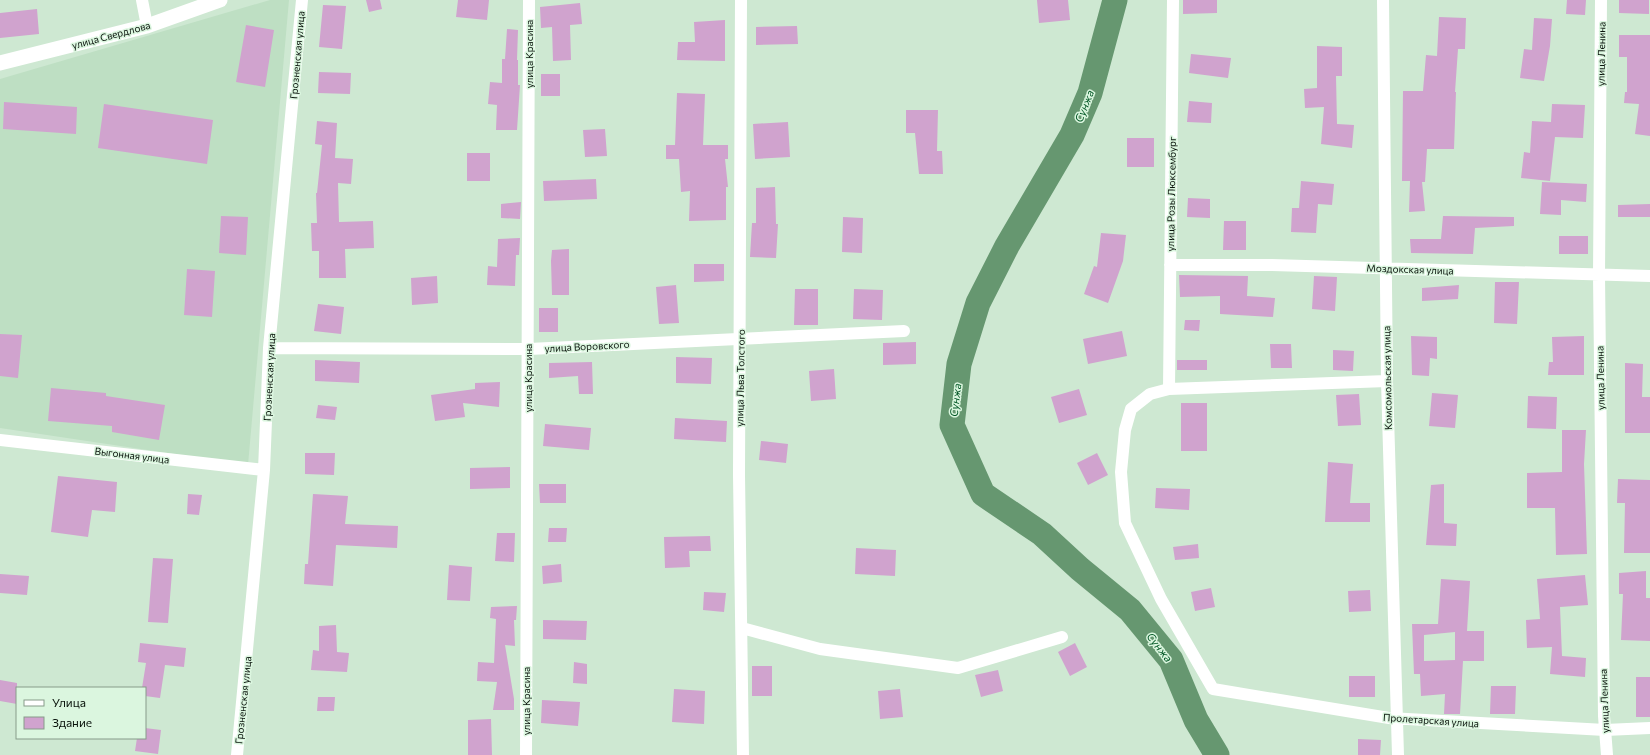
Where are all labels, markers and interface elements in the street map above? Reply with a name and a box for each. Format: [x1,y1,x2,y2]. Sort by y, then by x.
street label: Грозненская улица [287,11,307,99]
street label: улица Свердлова [70,19,152,51]
street label: улица Красина [523,20,535,88]
street label: улица Ленина [1594,22,1608,86]
water label: Сунжа [1072,88,1096,124]
street label: улица Розы Люксембург [1164,136,1178,252]
street label: Моздокская улица [1366,261,1454,277]
street label: Комсомольская улица [1380,326,1394,430]
street label: улица Льва Толстого [733,329,747,427]
street label: Грозненская улица [261,333,277,421]
street label: улица Воровского [544,338,630,354]
street label: улица Красина [522,344,534,412]
street label: улица Ленина [1593,346,1607,410]
water label: Сунжа [946,382,964,418]
street label: Выгонная улица [94,444,170,466]
water label: Сунжа [1145,630,1176,664]
street label: Грозненская улица [232,656,254,744]
street label: улица Красина [520,667,532,735]
street label: улица Ленина [1597,669,1611,733]
legend [16,687,146,739]
text: Улица [52,695,86,709]
street label: Пролетарская улица [1383,711,1479,729]
text: Здание [52,715,92,729]

